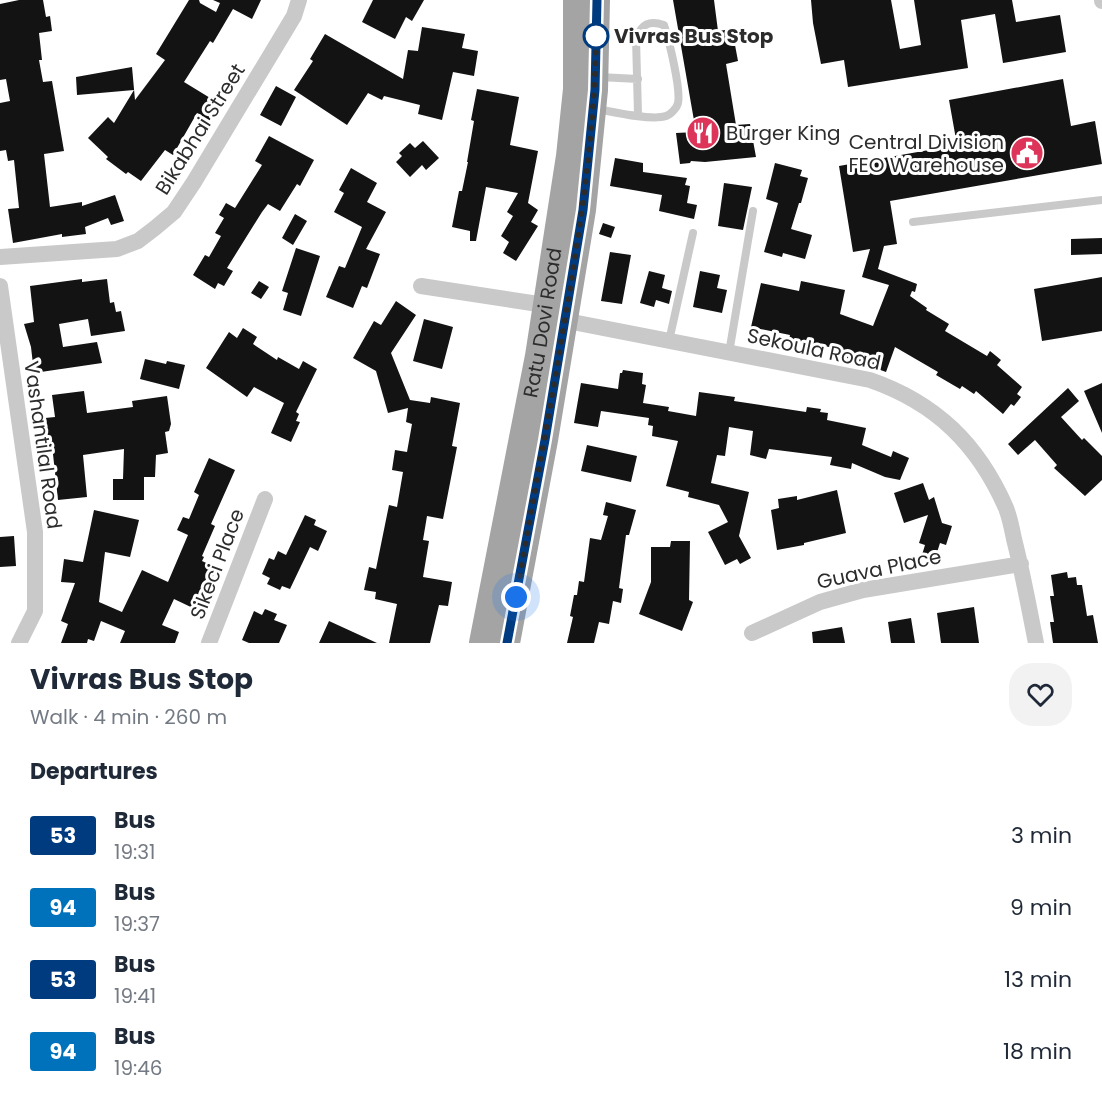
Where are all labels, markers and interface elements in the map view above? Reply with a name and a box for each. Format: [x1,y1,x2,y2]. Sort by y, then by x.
place label: Vivras Bus Stop [614,22,774,50]
marker: Vivras Bus Stop [583,23,609,49]
street label: Bikabhai Street [148,58,252,200]
restaurant icon: Burger King [685,115,721,151]
place label: Burger King [726,119,840,147]
place label: Central Division FEO Warehouse [848,128,1004,179]
public building icon: Central Division FEO Warehouse [1009,135,1045,171]
street label: Ratu Dovi Road [516,246,569,400]
street label: Sekoula Road [745,321,883,377]
street label: Vashantilal Road [17,359,69,531]
street label: Sikeci Place [183,505,251,623]
street label: Guava Place [814,542,944,596]
your location [501,582,531,612]
text: Vivras Bus Stop [30,660,253,699]
button: heart [1009,663,1072,726]
text: Walk · 4 min · 260 m [30,703,227,731]
text: Departures [30,756,158,787]
text: Bus [114,805,156,836]
text: 3 min [1011,820,1072,851]
text: 53 [50,821,76,850]
text: 19:31 [114,838,155,866]
text: Bus [114,877,156,908]
text: 9 min [1010,892,1072,923]
text: 94 [49,893,77,922]
text: 19:37 [114,910,160,938]
text: Bus [114,949,156,980]
text: 13 min [1004,964,1072,995]
text: 53 [50,965,76,994]
text: 19:41 [114,982,156,1010]
text: Bus [114,1021,156,1052]
text: 18 min [1003,1036,1072,1067]
text: 94 [49,1037,77,1066]
text: 19:46 [114,1054,163,1082]

